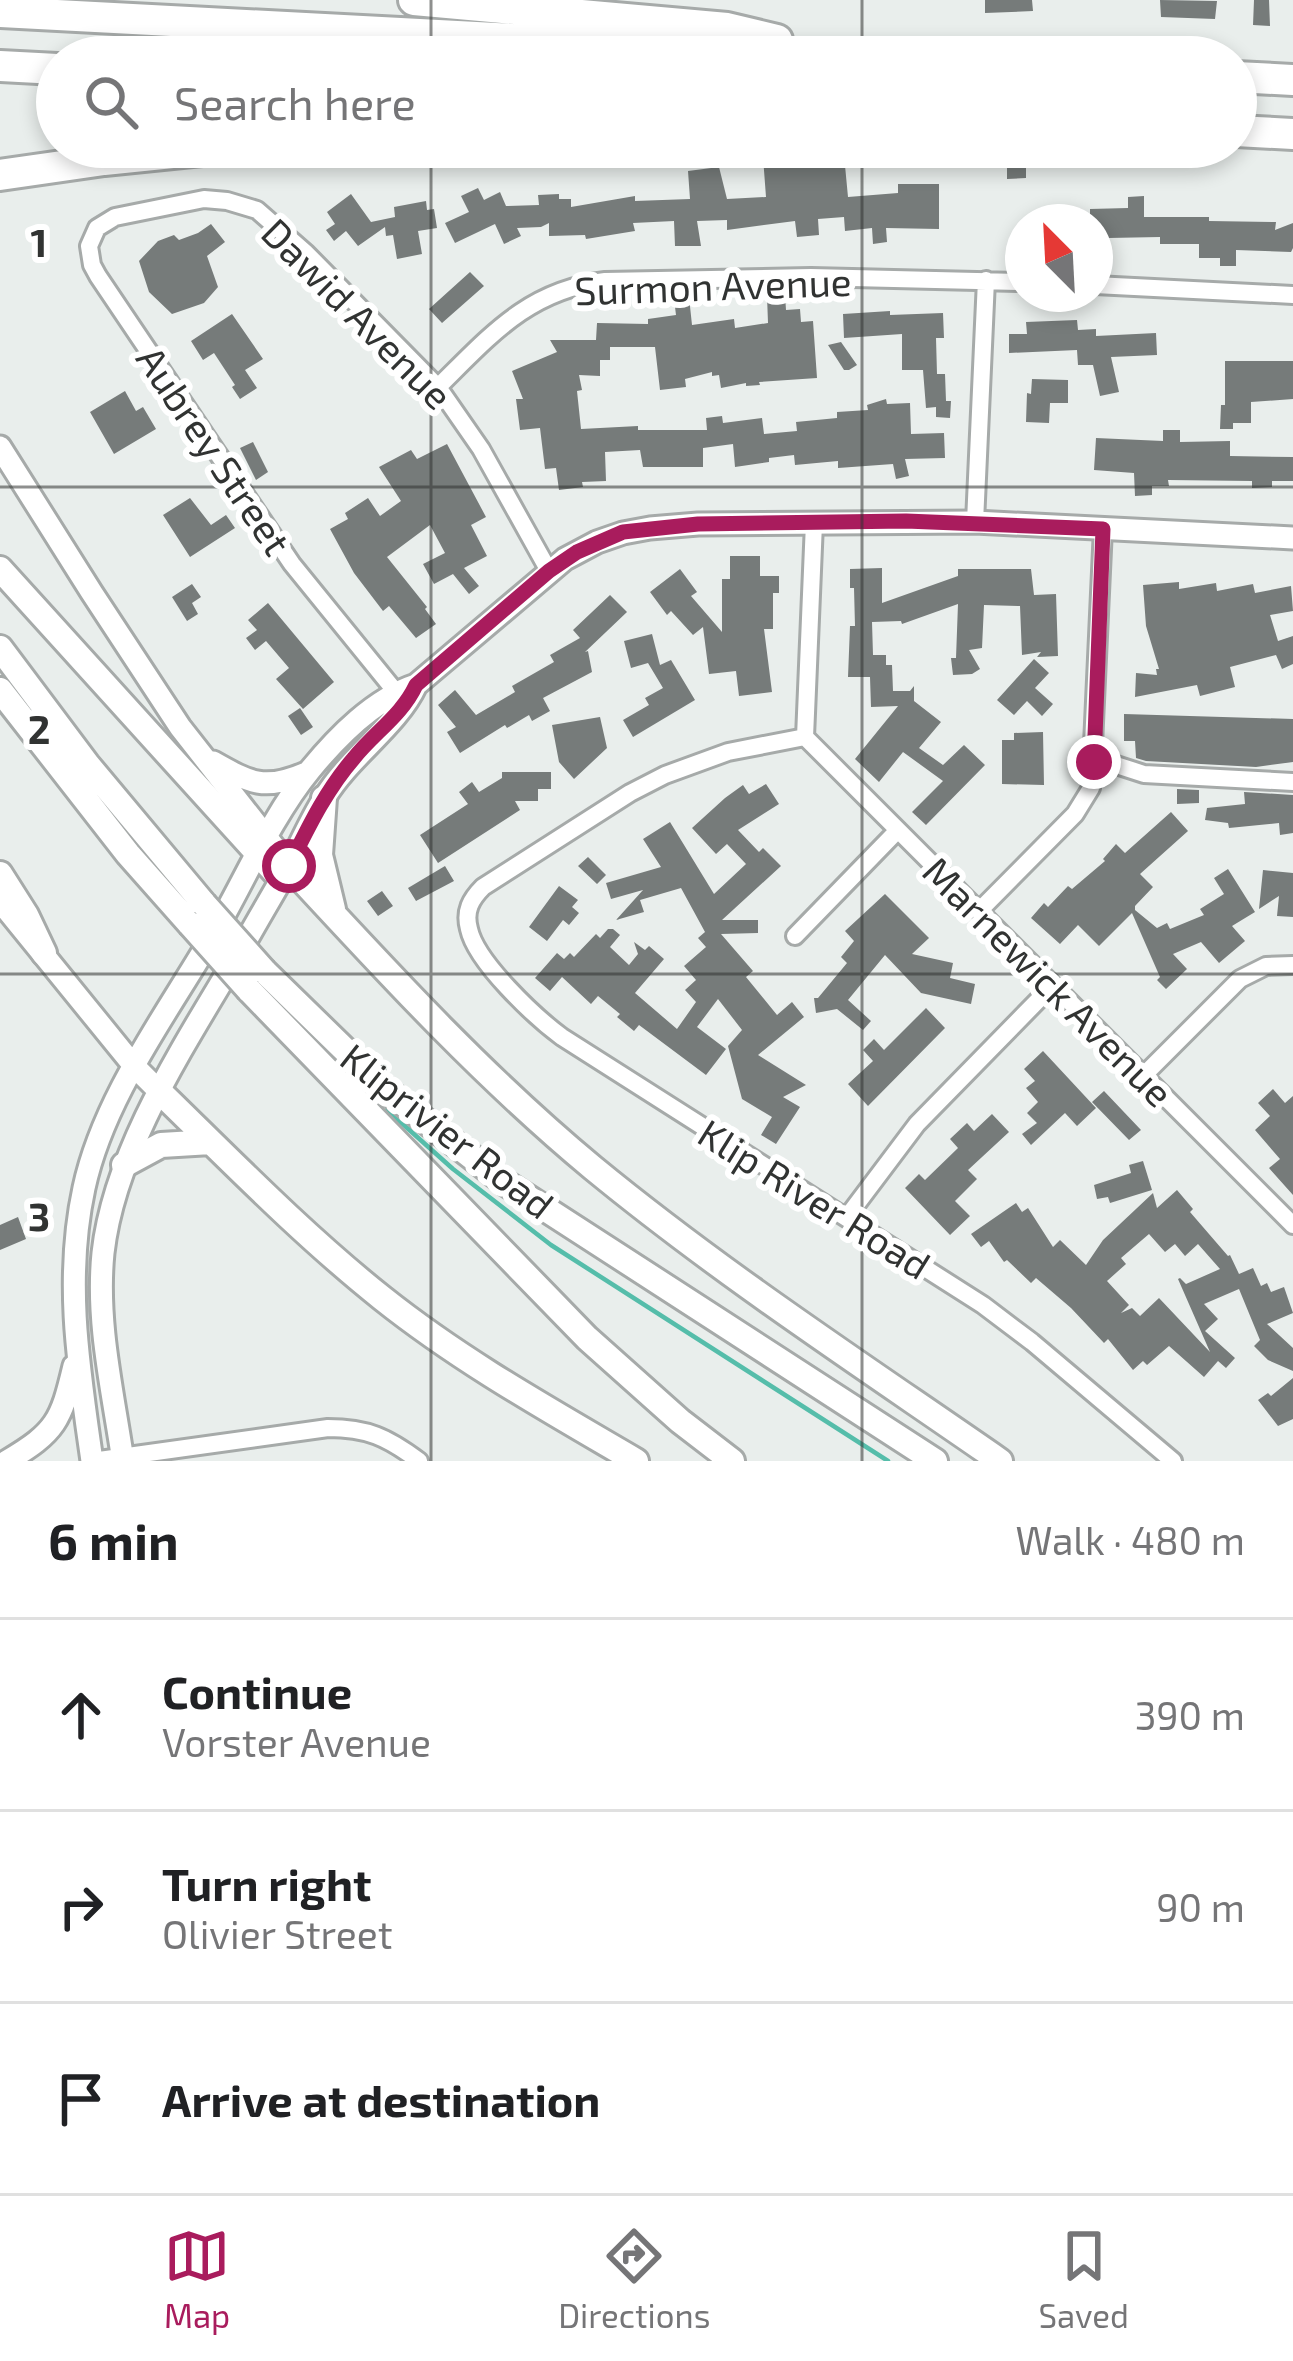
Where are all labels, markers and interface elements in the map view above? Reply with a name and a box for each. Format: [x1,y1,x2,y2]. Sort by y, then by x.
search box [36,36,1257,168]
icon: search [78,69,144,135]
text: Search here [174,75,416,129]
north arrow [1005,204,1113,312]
street label: Dawid Avenue [253,208,463,418]
text: 1 [31,218,47,265]
street label: Surmon Avenue [574,257,852,313]
street label: Aubrey Street [128,337,302,563]
text: 2 [28,705,50,752]
route end [1067,735,1121,789]
route start [262,839,316,893]
street label: Marnewick Avenue [914,846,1184,1116]
street label: Kliprivier Road [332,1032,564,1228]
street label: Klip River Road [691,1108,939,1288]
text: 3 [28,1192,50,1239]
text: 6 min [48,1509,179,1570]
text: Walk · 480 m [1015,1516,1245,1563]
text: Continue [162,1664,352,1718]
icon: ahead [48,1682,114,1748]
text: 390 m [1135,1691,1245,1738]
text: Vorster Avenue [162,1718,431,1765]
text: Turn right [162,1856,371,1910]
icon: right [48,1874,114,1940]
text: 90 m [1156,1883,1245,1930]
text: Olivier Street [162,1910,393,1957]
icon: arrive [48,2066,114,2132]
text: Arrive at destination [162,2072,600,2126]
tab: Map [164,2223,230,2335]
tab: Directions [558,2223,710,2335]
tab: Saved [1038,2223,1129,2335]

